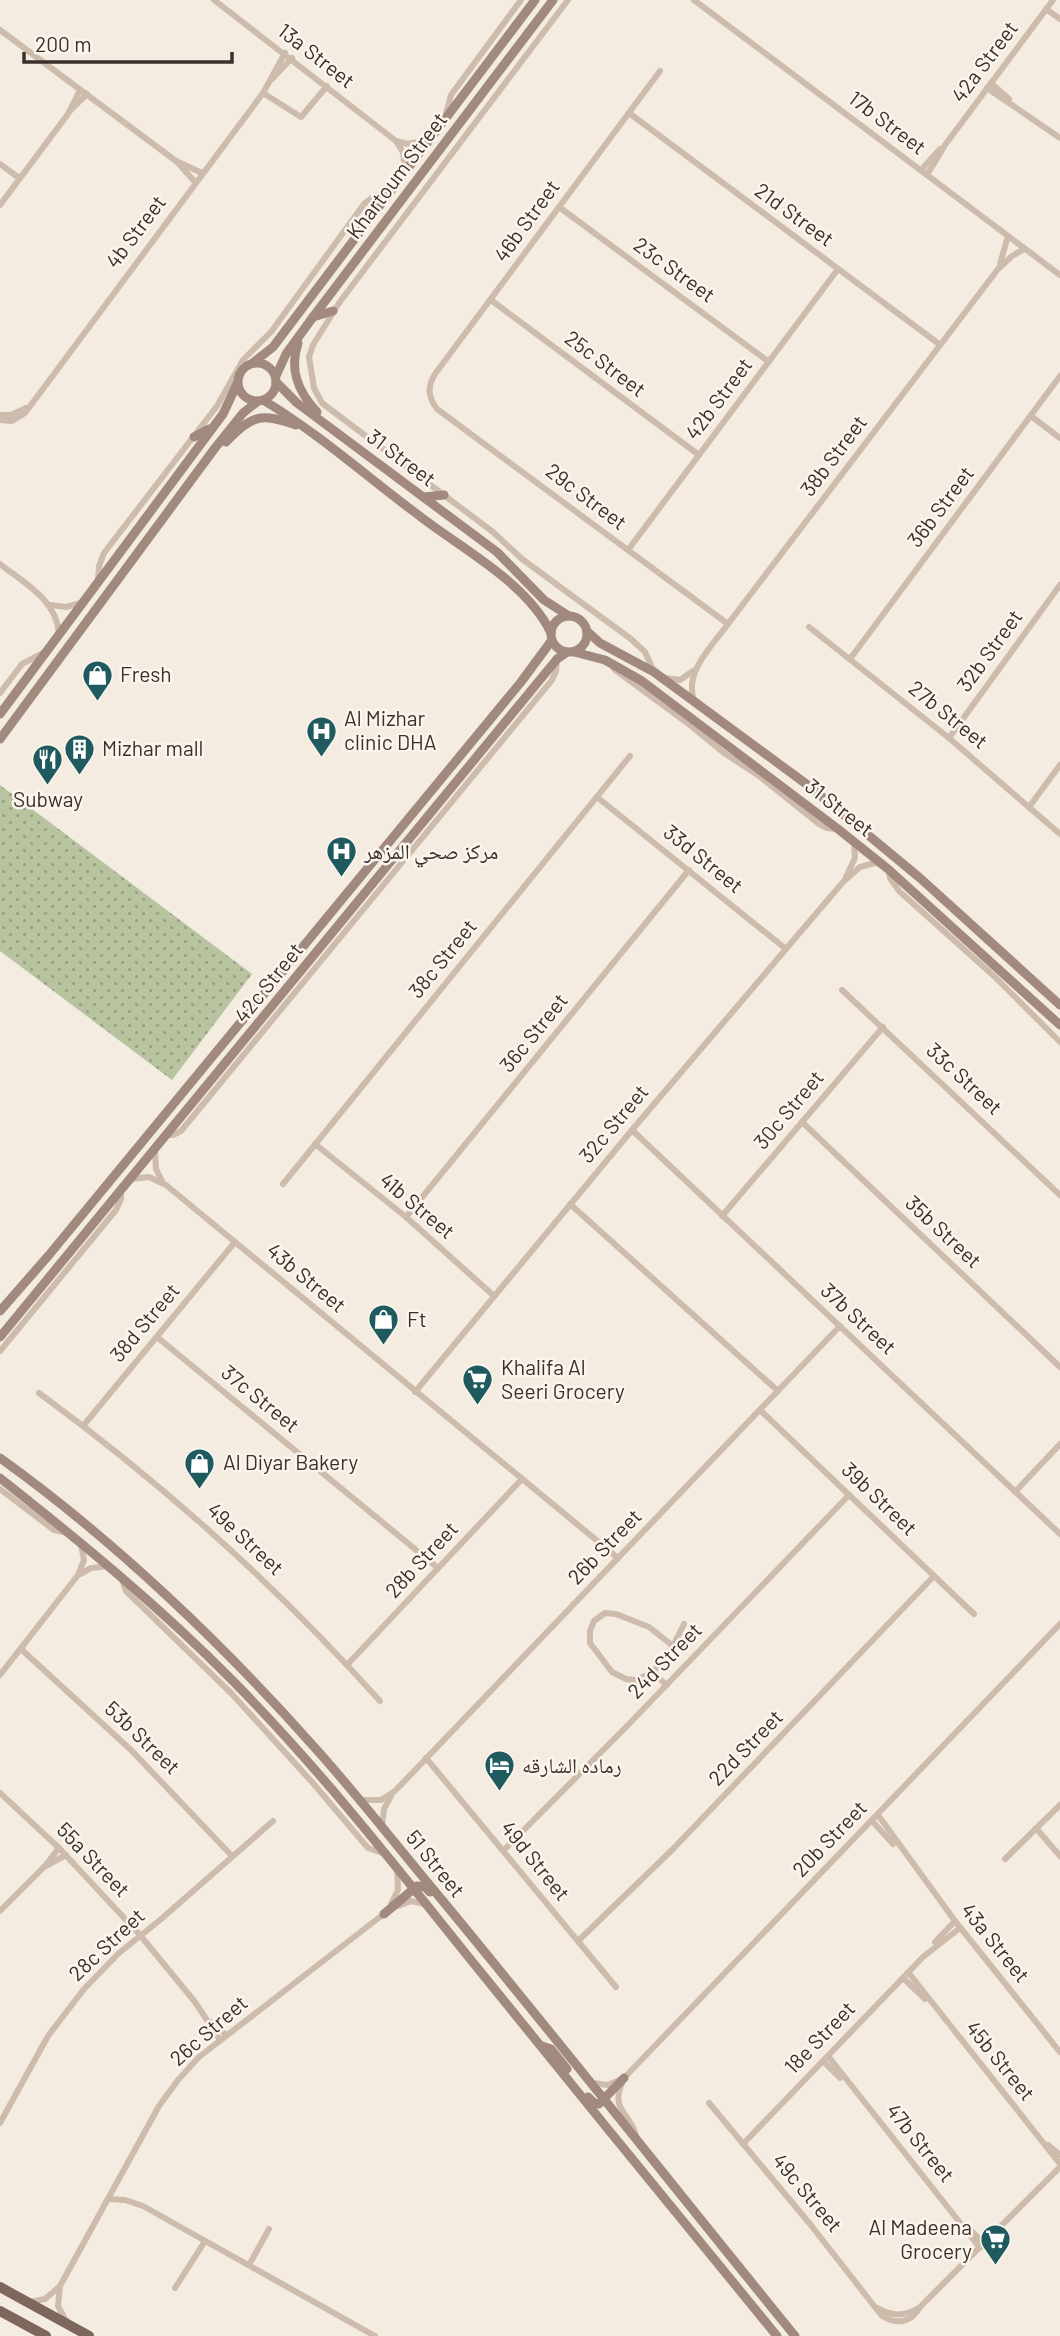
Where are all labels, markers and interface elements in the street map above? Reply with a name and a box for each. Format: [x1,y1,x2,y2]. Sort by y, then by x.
street label: 42a Street [945,16,1022,107]
street label: 13a Street [274,17,360,93]
scale bar [24,21,233,65]
text: 200 m [35,31,92,56]
street label: 17b Street [844,85,931,159]
street label: Khartoum Street [340,107,451,243]
street label: 46b Street [488,174,564,266]
street label: 21d Street [751,177,839,251]
street label: 4b Street [99,190,170,272]
street label: 23c Street [629,231,720,307]
street label: 25c Street [561,324,651,401]
street label: 42b Street [679,352,757,444]
street label: 38b Street [794,410,871,500]
street label: 31 Street [363,423,441,491]
street label: 29c Street [542,457,632,534]
street label: 36b Street [901,461,978,551]
street label: 32b Street [951,604,1027,696]
shop icon: Fresh [80,658,114,702]
place label: Fresh [120,661,172,686]
street label: 27b Street [904,674,993,753]
place label: Al Mizhar clinic DHA [344,705,437,754]
hospital icon: Al Mizhar clinic DHA [304,714,338,758]
building icon: Mizhar mall [62,732,96,776]
place label: Mizhar mall [102,735,203,760]
restaurant icon: Subway [31,743,65,787]
street label: 31 Street [801,772,879,841]
place label: Subway [13,786,83,811]
street label: 33d Street [659,818,749,897]
hospital icon: مركز صحي المزهر [324,835,358,879]
place label: مركز صحي المزهر [363,838,498,868]
street label: 38c Street [402,914,481,1003]
street label: 42c Street [228,937,308,1027]
street label: 36c Street [494,988,572,1076]
street label: 33c Street [922,1037,1008,1119]
street label: 30c Street [748,1065,828,1154]
street label: 32c Street [573,1079,653,1167]
street label: 41b Street [375,1166,460,1243]
street label: 35b Street [901,1189,987,1272]
street label: 43b Street [262,1237,352,1317]
street label: 37b Street [816,1277,902,1359]
street label: 38d Street [104,1278,184,1366]
shop icon: Ft [367,1303,401,1347]
place label: Ft [407,1306,427,1331]
place label: Khalifa Al Seeri Grocery [501,1354,625,1403]
street label: 37c Street [217,1359,305,1437]
supermarket icon: Khalifa Al Seeri Grocery [461,1363,495,1407]
shop icon: Al Diyar Bakery [183,1446,217,1490]
place label: Al Diyar Bakery [223,1449,358,1474]
street label: 39b Street [837,1456,923,1540]
street label: 49e Street [203,1496,289,1580]
street label: 26b Street [562,1503,646,1589]
street label: 28b Street [379,1516,463,1602]
street label: 24d Street [622,1617,706,1703]
street label: 53b Street [100,1695,186,1779]
street label: 22d Street [703,1704,787,1790]
hotel icon: رماده الشارقه [482,1749,516,1793]
place label: رماده الشارقه [522,1752,622,1777]
street label: 20b Street [787,1795,871,1881]
street label: 49d Street [496,1815,576,1905]
street label: 55a Street [52,1817,136,1901]
street label: 51 Street [402,1824,471,1902]
street label: 43a Street [957,1897,1036,1987]
street label: 28c Street [63,1902,149,1985]
street label: 26c Street [164,1989,252,2070]
street label: 18e Street [778,1996,860,2078]
street label: 45b Street [961,2015,1041,2105]
street label: 47b Street [882,2098,960,2186]
street label: 49c Street [768,2148,848,2236]
place label: Al Madeena Grocery [869,2214,972,2263]
supermarket icon: Al Madeena Grocery [978,2223,1012,2267]

